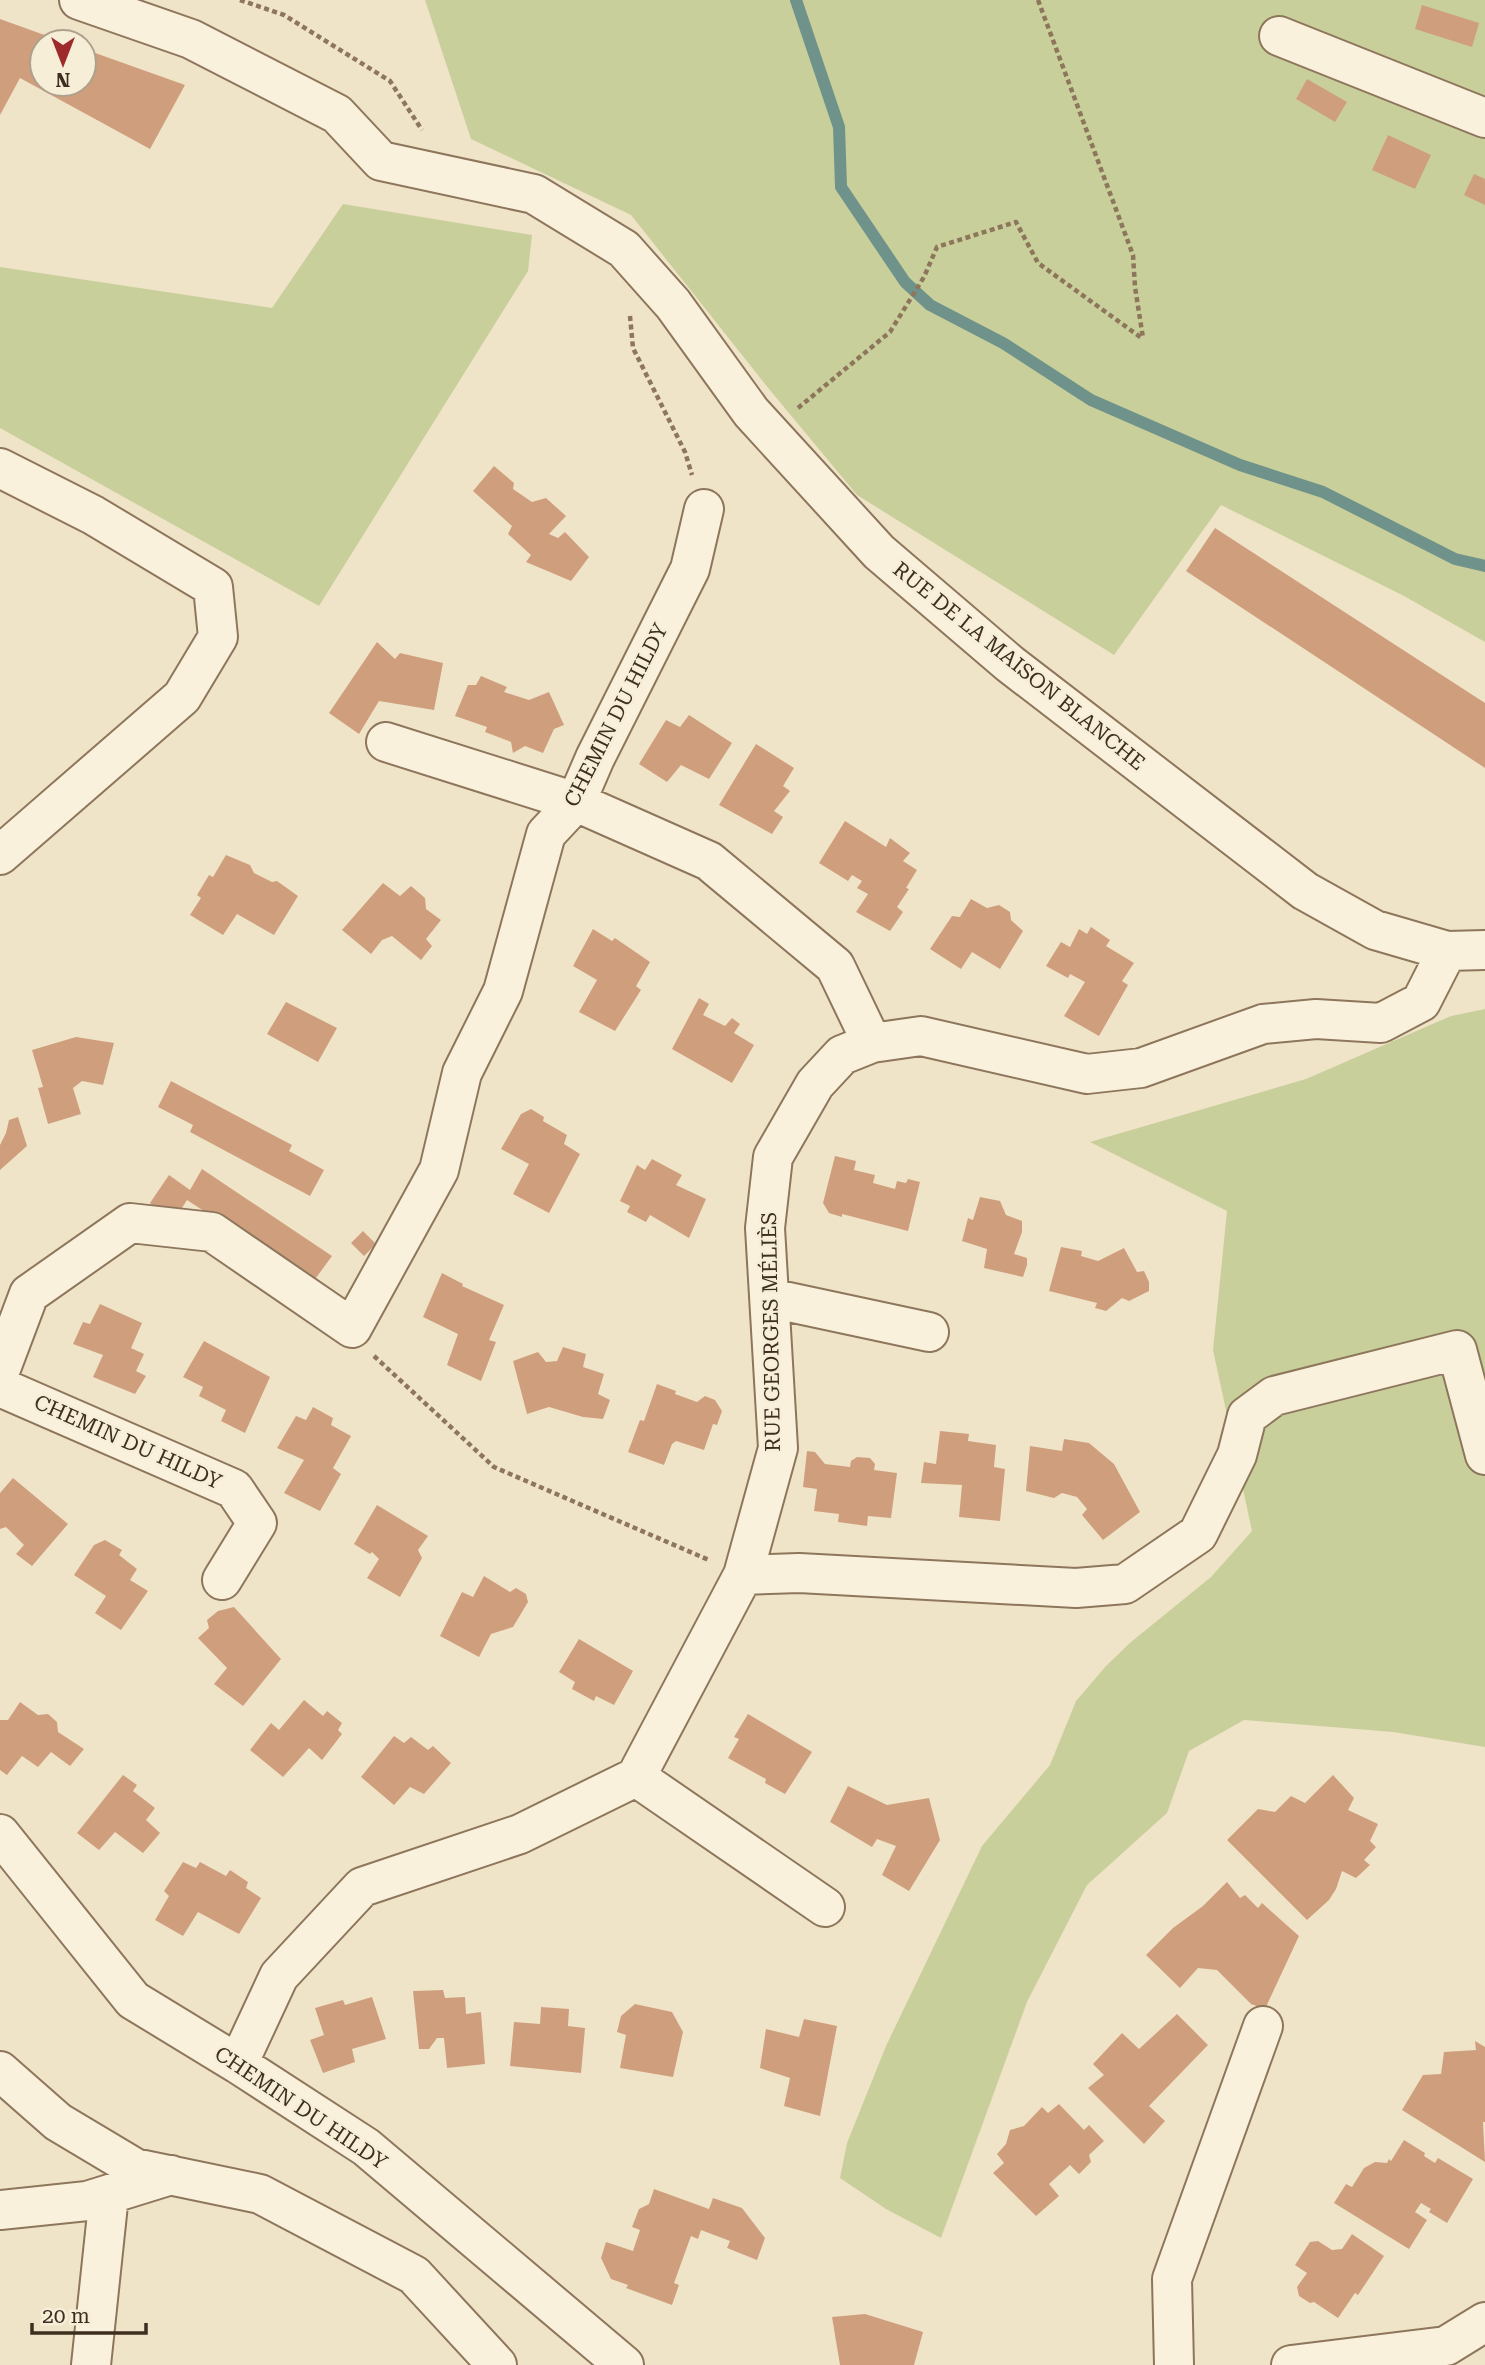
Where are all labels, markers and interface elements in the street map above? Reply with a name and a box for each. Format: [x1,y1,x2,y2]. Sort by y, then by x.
north arrow [28,28,98,98]
text: N [55,68,70,91]
street label: RUE DE LA MAISON BLANCHE [888,557,1150,775]
street label: CHEMIN DU HILDY [559,619,673,811]
street label: RUE GEORGES MÉLIÈS [756,1212,785,1452]
street label: CHEMIN DU HILDY [31,1390,226,1494]
street label: CHEMIN DU HILDY [210,2041,392,2175]
scale bar [32,2292,145,2336]
text: 20 m [42,2304,90,2328]

